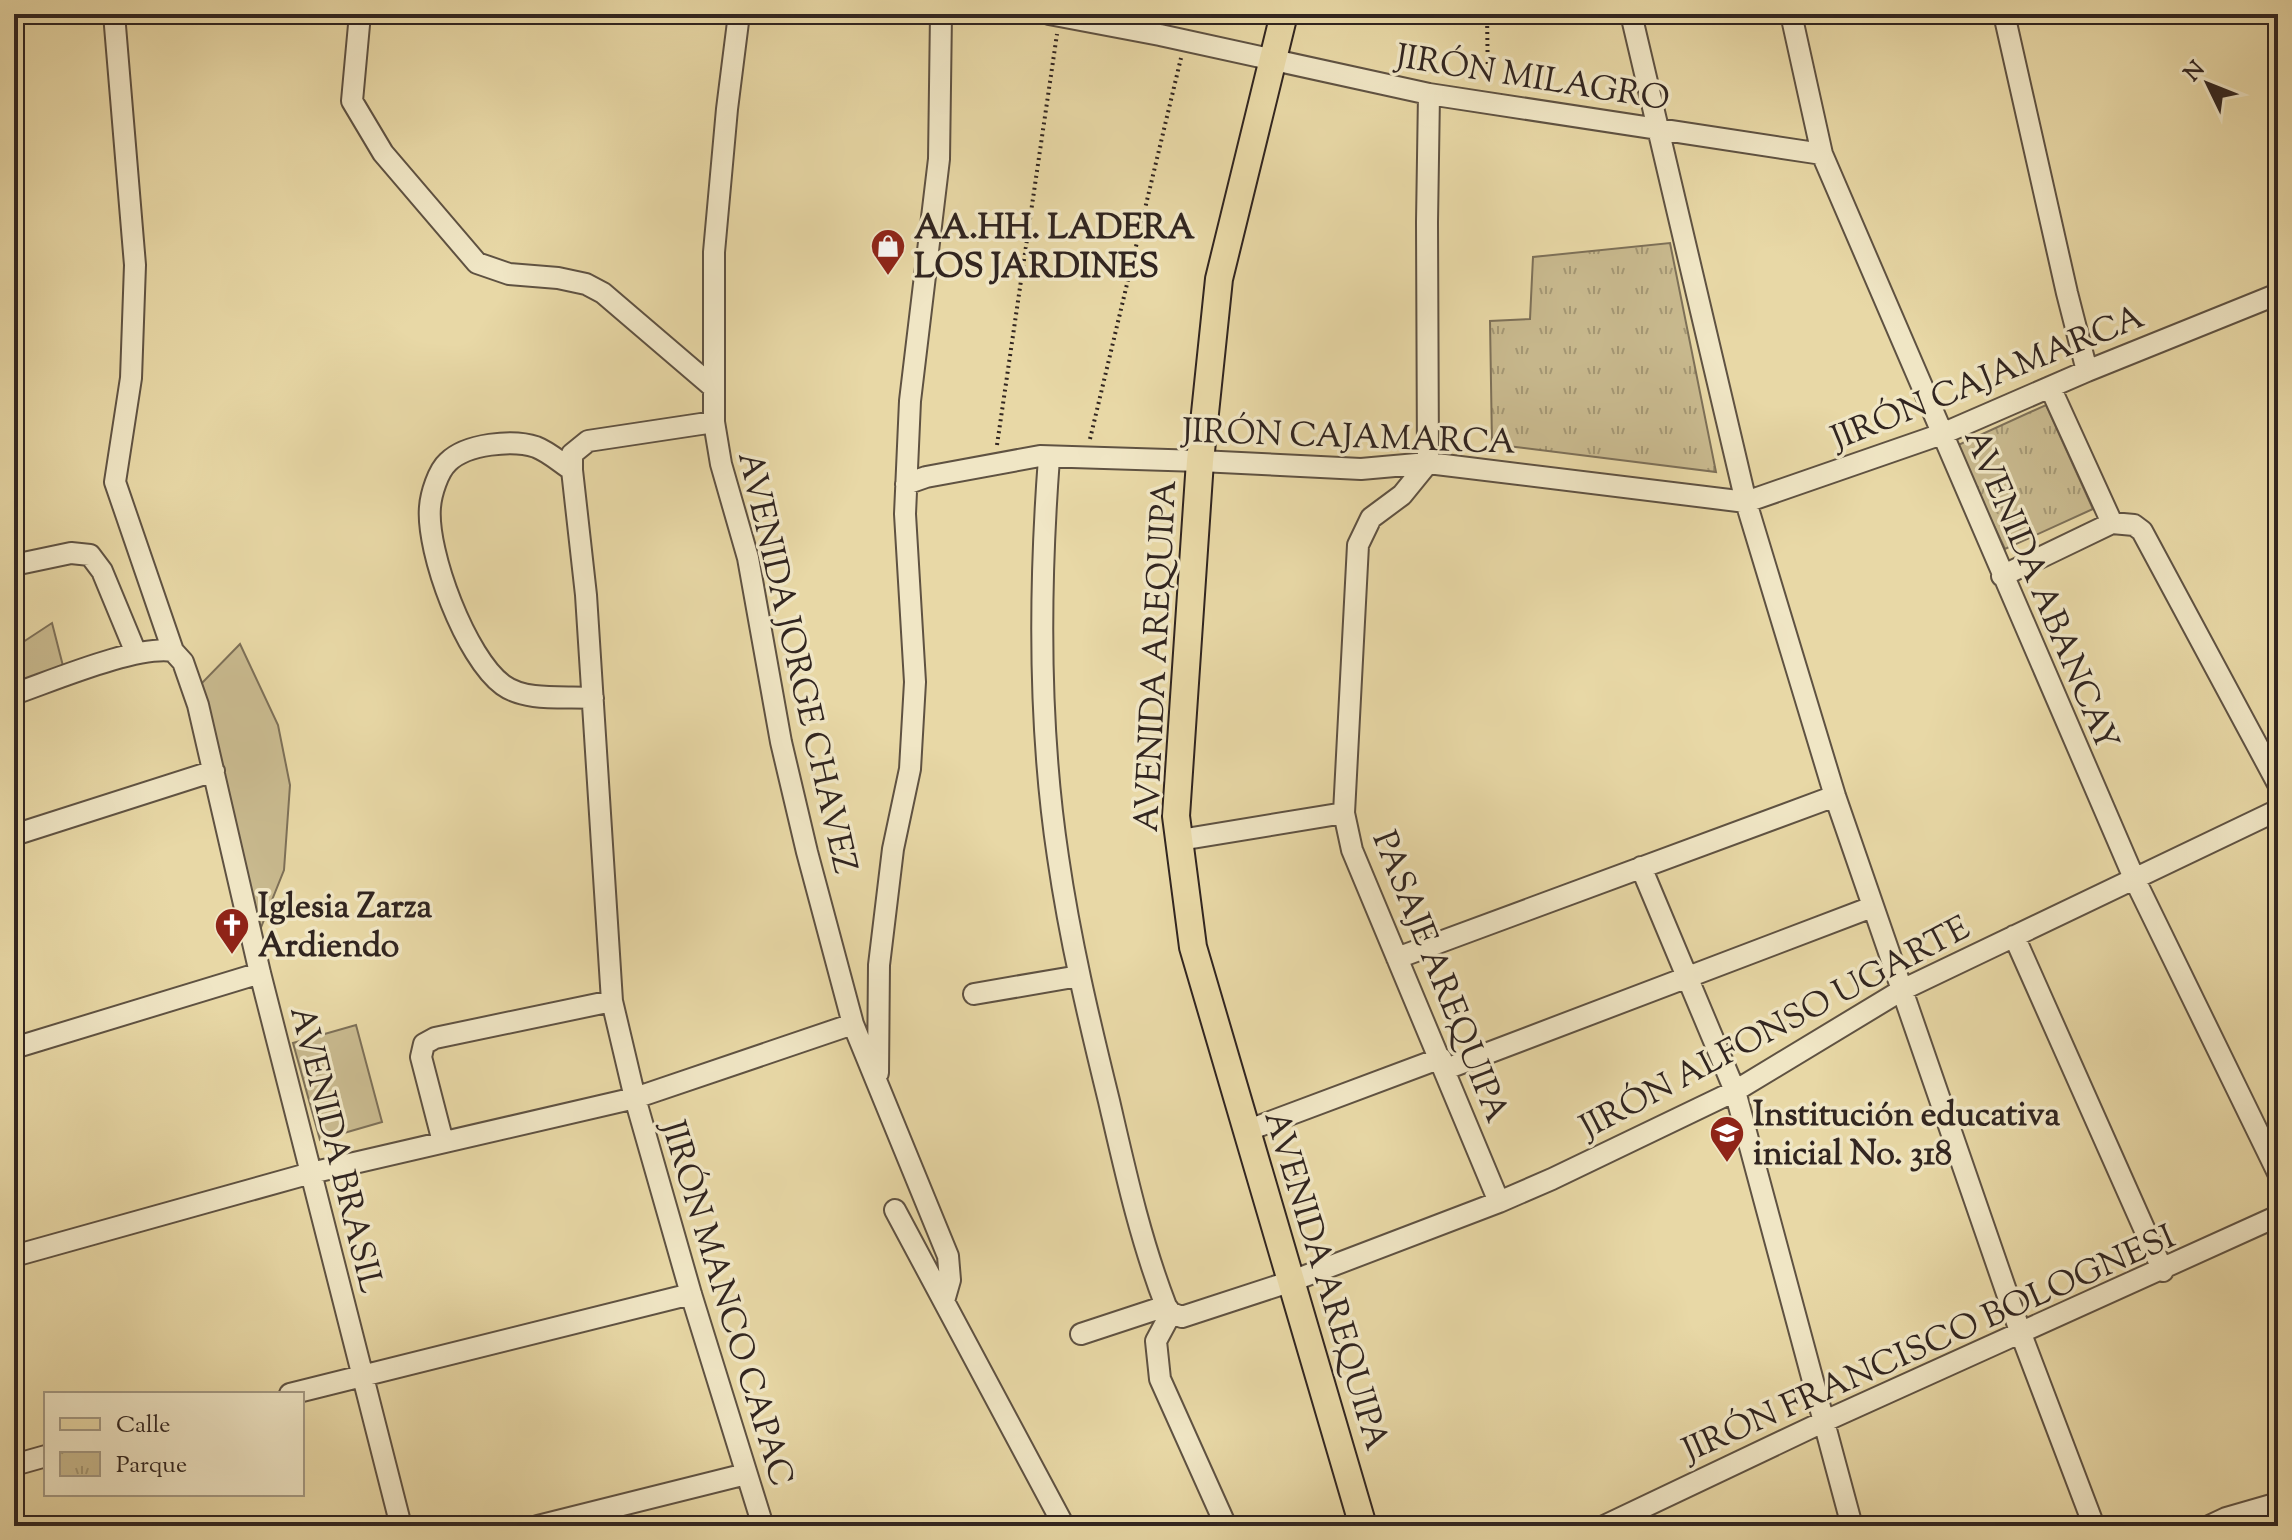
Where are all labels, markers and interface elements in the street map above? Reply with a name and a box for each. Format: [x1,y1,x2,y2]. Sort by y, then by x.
street label: JIRÓN MILAGRO [1390,33,1673,125]
north arrow [2168,44,2248,124]
text: N [2178,55,2214,90]
place label: AA.HH. LADERA LOS JARDINES [914,205,1195,293]
shop icon: AA.HH. LADERA LOS JARDINES [869,227,907,277]
street label: JIRÓN CAJAMARCA [1823,294,2152,465]
street label: JIRÓN CAJAMARCA [1179,408,1516,469]
street label: AVENIDA ABANCAY [1950,422,2130,759]
street label: AVENIDA JORGE CHAVEZ [723,447,868,878]
street label: AVENIDA AREQUIPA [1124,479,1191,834]
street label: PASAJE AREQUIPA [1358,824,1520,1131]
place label: Iglesia Zarza Ardiendo [258,884,433,972]
street label: JIRÓN ALFONSO UGARTE [1570,905,1979,1154]
church icon: Iglesia Zarza Ardiendo [213,906,251,956]
street label: AVENIDA BRASIL [275,1001,394,1298]
place label: Institución educativa inicial No. 318 [1753,1092,2061,1180]
street label: AVENIDA AREQUIPA [1250,1105,1400,1457]
street label: JIRÓN MANCO CAPAC [646,1113,805,1493]
school or university icon: Institución educativa inicial No. 318 [1708,1114,1746,1164]
street label: JIRÓN FRANCISCO BOLOGNESI [1673,1214,2184,1477]
legend [44,1392,304,1496]
text: Calle [116,1409,170,1443]
text: Parque [116,1449,187,1483]

